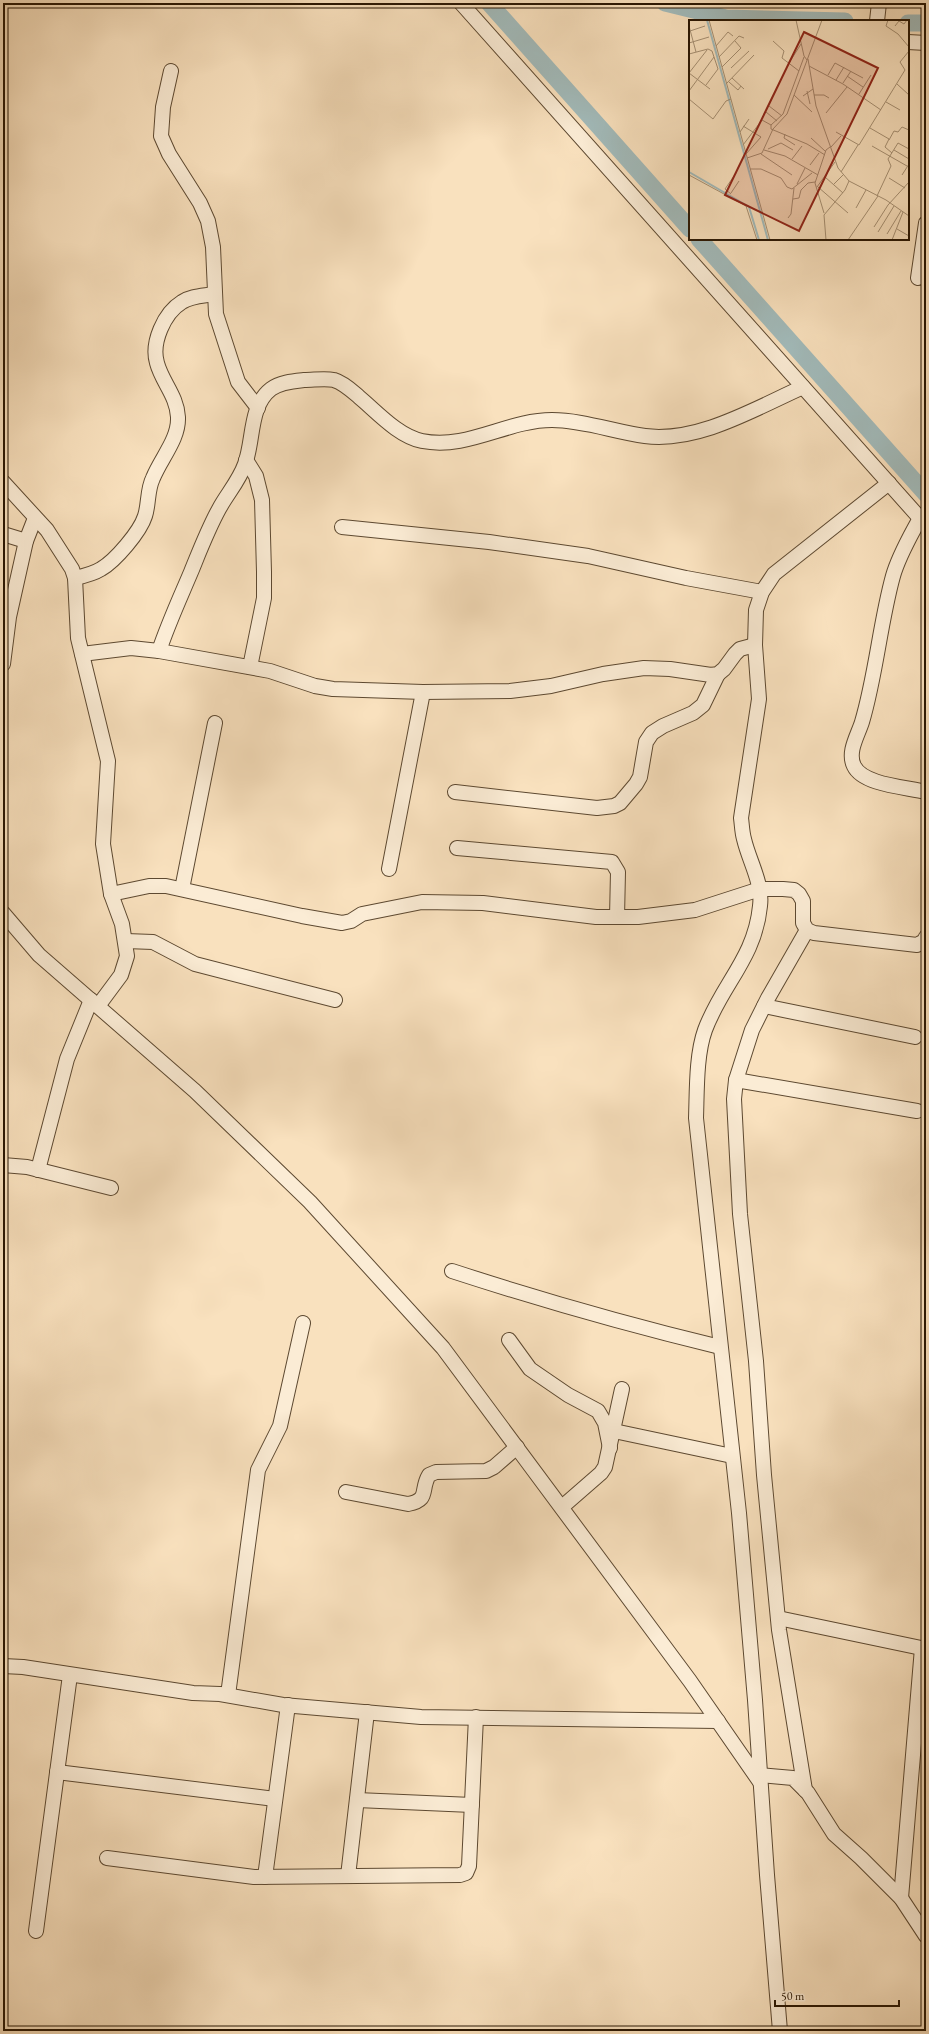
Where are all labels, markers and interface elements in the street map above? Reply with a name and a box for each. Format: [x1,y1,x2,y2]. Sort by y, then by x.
inset map [689,20,909,240]
scale bar [775,1982,899,2008]
text: 50 m [781,1988,805,2004]

